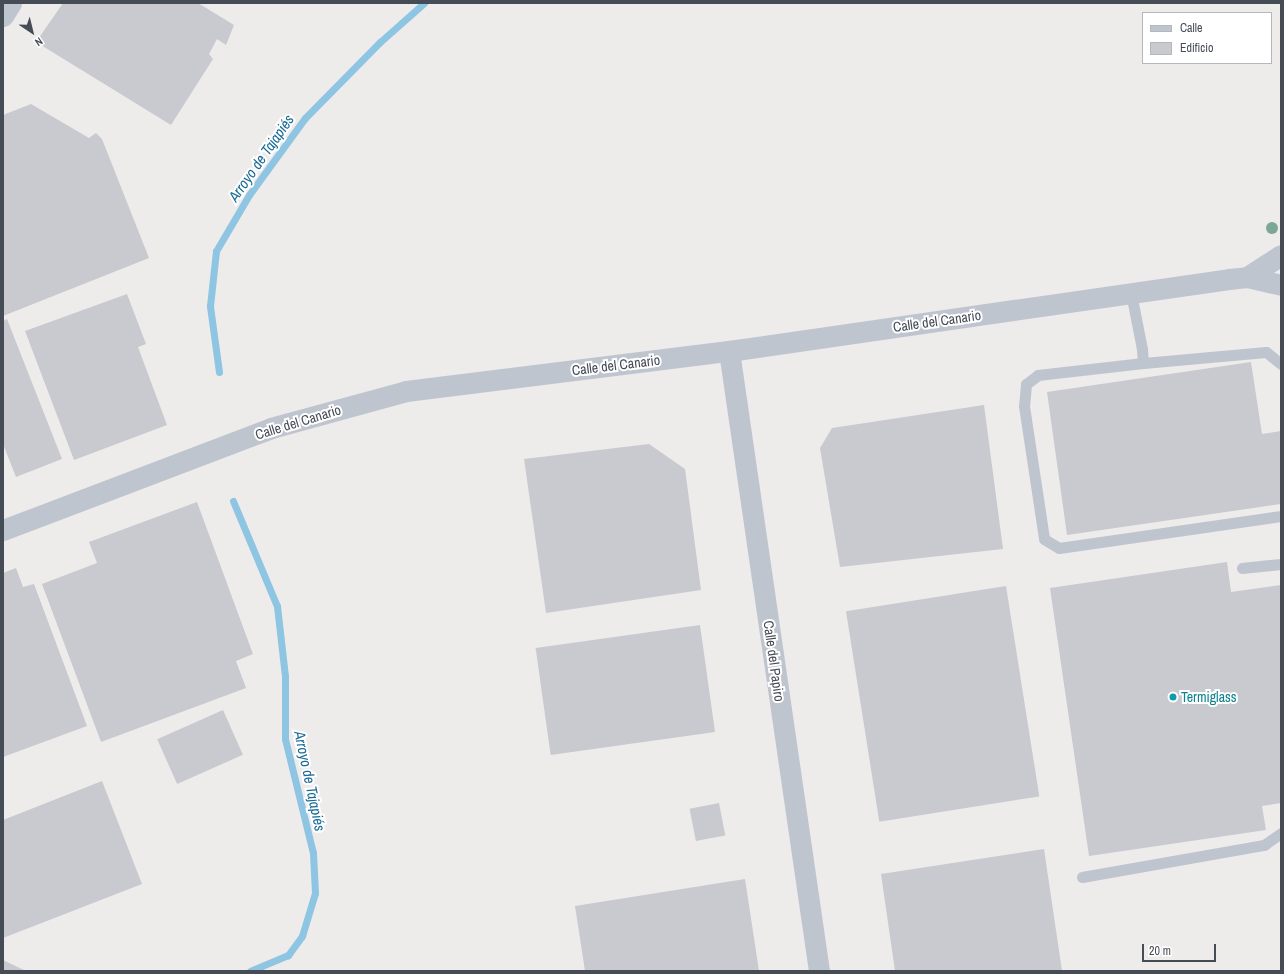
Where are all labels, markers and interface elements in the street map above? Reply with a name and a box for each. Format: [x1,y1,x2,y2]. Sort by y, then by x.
north arrow [12,12,52,52]
legend [1142,12,1272,64]
text: Calle [1180,20,1202,36]
text: N [32,34,46,49]
text: Edificio [1180,40,1213,56]
water label: Arroyo de Tajapiés [224,111,298,205]
street label: Calle del Canario [892,307,982,335]
street label: Calle del Canario [571,351,661,379]
street label: Calle del Canario [253,401,343,443]
street label: Calle del Papiro [760,619,788,703]
place label: Termiglass [1181,689,1236,705]
marker: Termiglass [1168,692,1178,702]
water label: Arroyo de Tajapiés [291,729,329,833]
scale bar [1144,936,1218,962]
text: 20 m [1149,943,1171,959]

